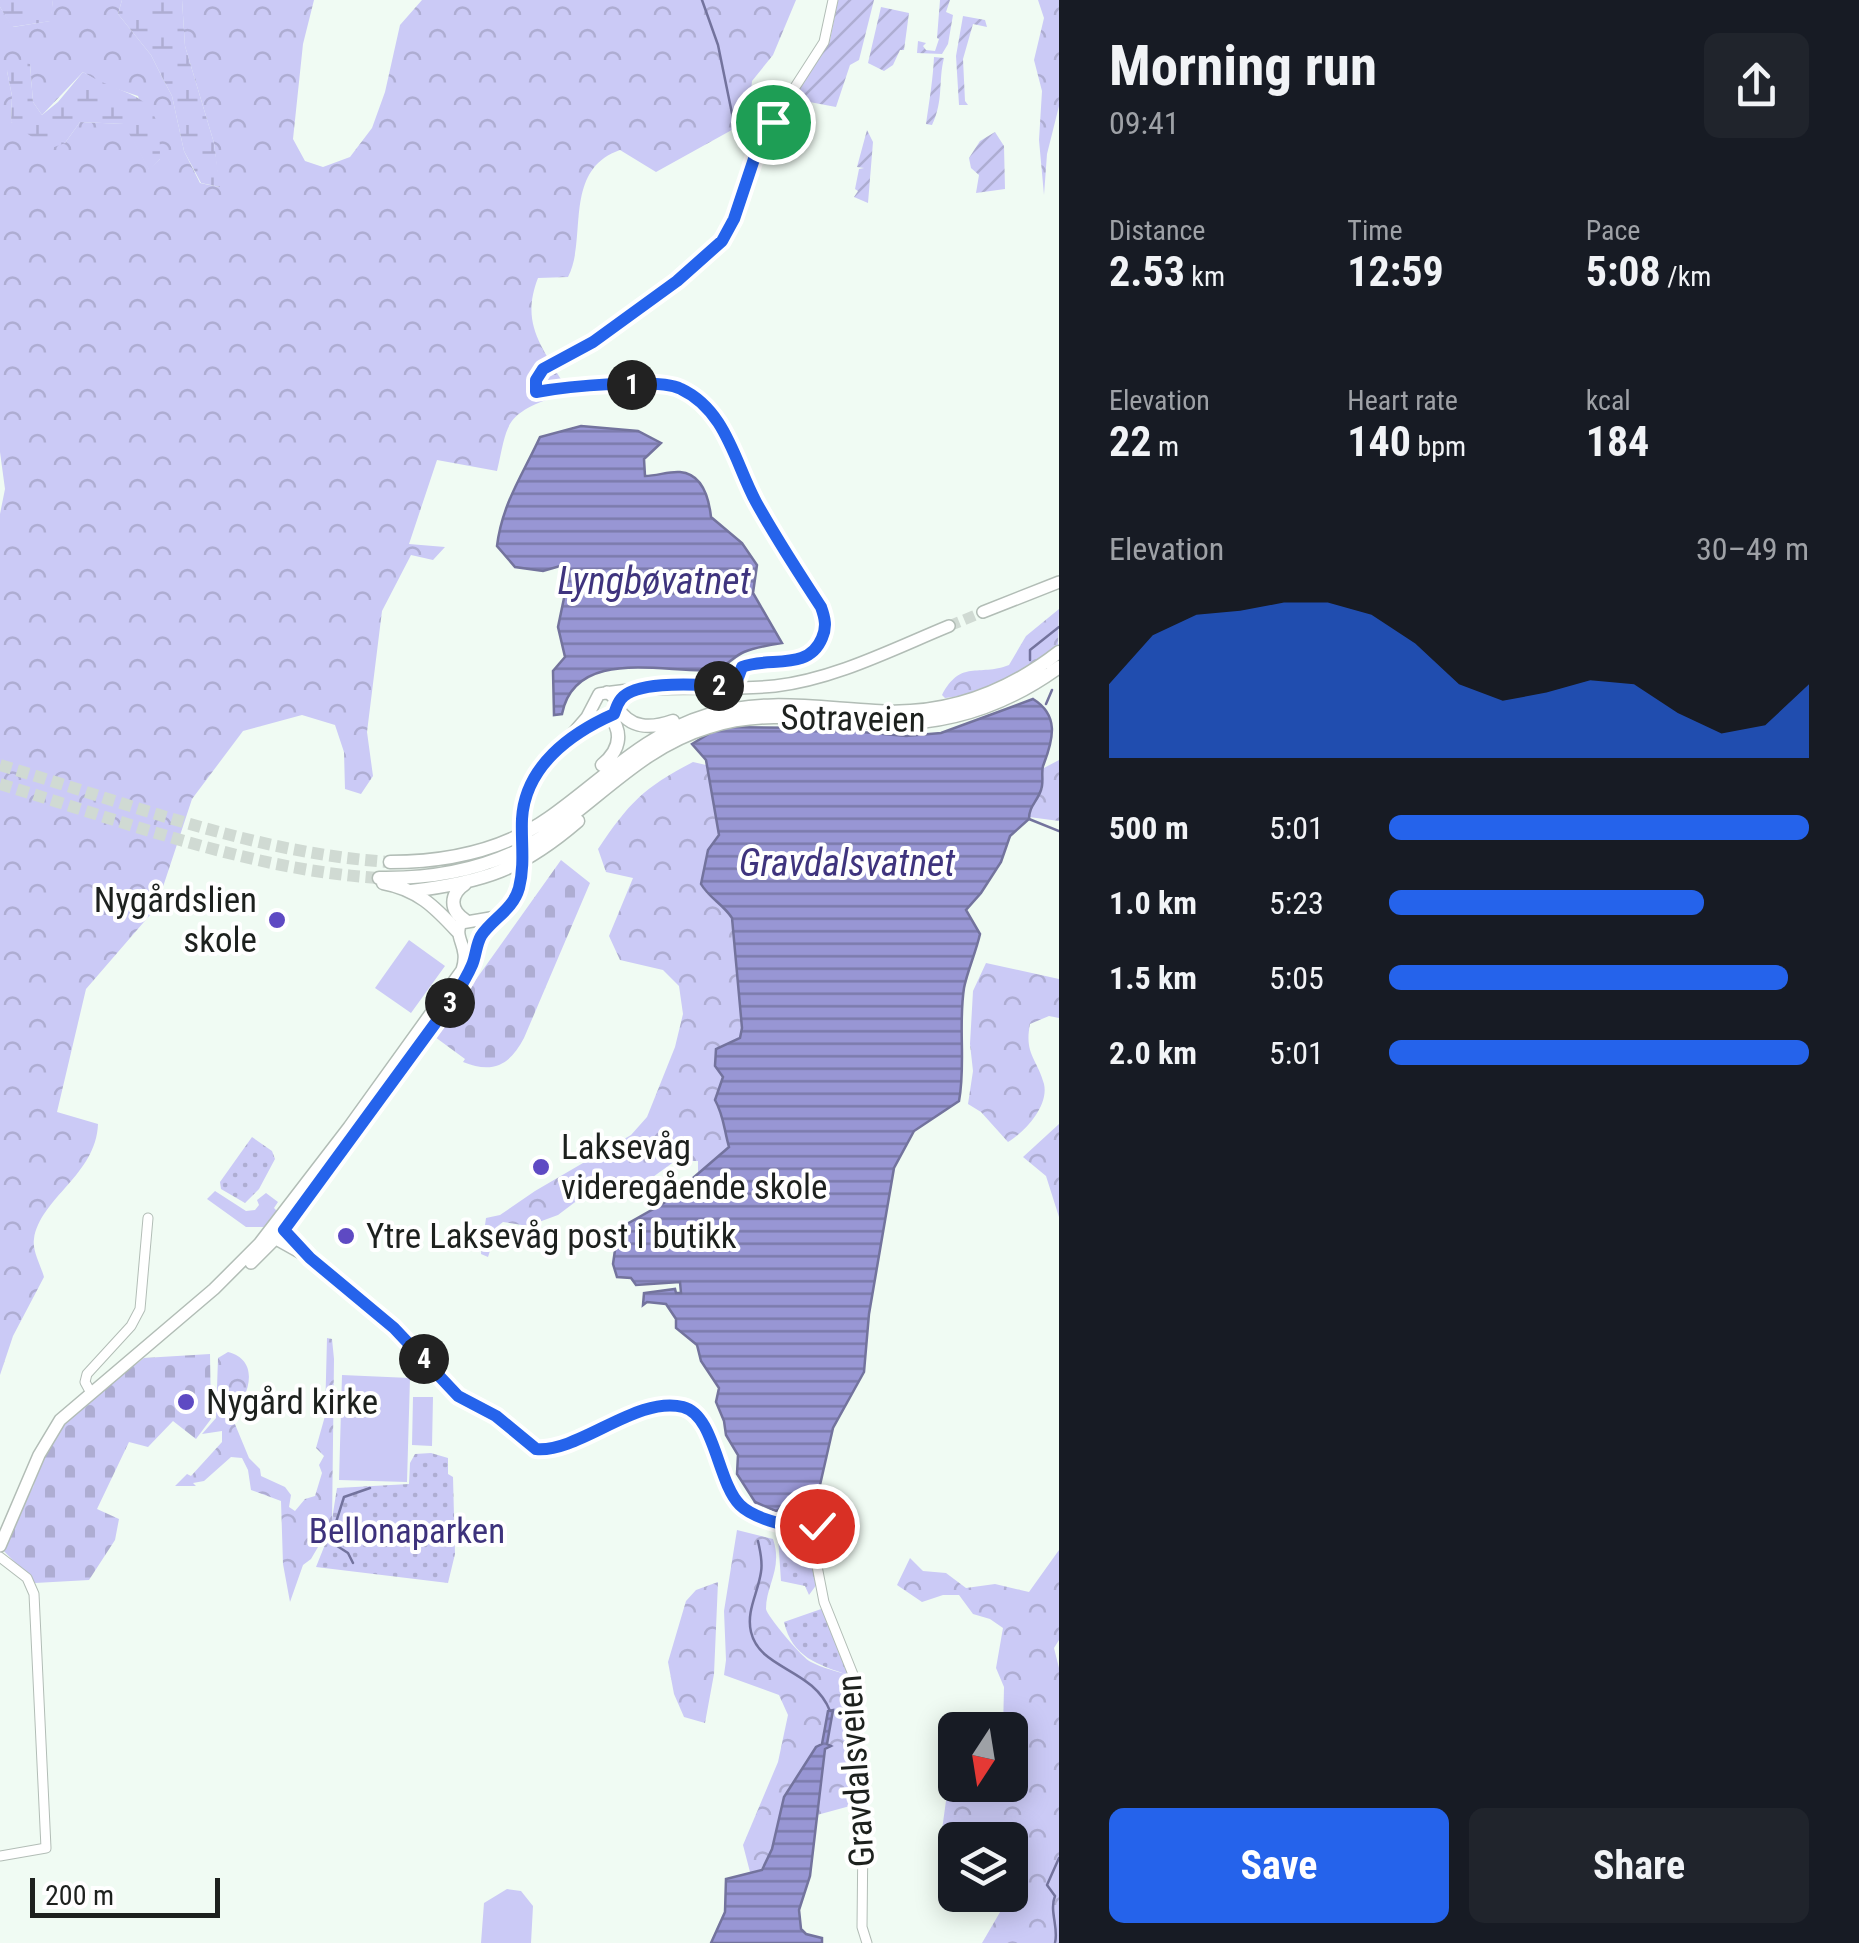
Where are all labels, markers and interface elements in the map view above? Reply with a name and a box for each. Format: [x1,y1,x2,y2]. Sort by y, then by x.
button: share [1704,33,1809,138]
text: Morning run [1109,34,1377,98]
pin [731,80,816,165]
icon: arrive [746,95,801,150]
text: 09:41 [1109,104,1180,142]
text: Distance [1109,214,1206,247]
text: Time [1347,214,1403,247]
text: Pace [1586,214,1641,247]
text: 2.53 [1109,247,1185,296]
text: 12:59 [1347,247,1444,296]
text: 5:08 [1586,247,1661,296]
text: km [1185,260,1225,293]
text: /km [1661,260,1711,293]
pin: 1 [607,360,657,410]
text: 1 [625,368,639,401]
text: Elevation [1109,384,1210,417]
text: Heart rate [1347,384,1458,417]
text: kcal [1586,384,1631,417]
text: 22 [1109,417,1151,466]
text: 140 [1347,417,1411,466]
text: 184 [1586,417,1649,466]
text: m [1151,430,1179,463]
text: bpm [1411,430,1466,463]
text: Elevation [1109,530,1224,568]
text: 30–49 m [1696,530,1809,568]
water label: Lyngbøvatnet [557,559,752,603]
pin: 2 [694,661,744,711]
text: 2 [712,669,726,702]
street label: Sotraveien [780,697,926,741]
text: 500 m [1109,809,1189,847]
text: 5:01 [1269,809,1324,847]
water label: Gravdalsvatnet [739,841,956,885]
place label: Nygårdslien skole [94,880,257,961]
text: 1.0 km [1109,884,1197,922]
text: 5:23 [1269,884,1324,922]
marker: Nygårdslien skole [266,909,288,931]
text: 1.5 km [1109,959,1197,997]
text: 5:05 [1269,959,1324,997]
pin: 3 [425,978,475,1028]
text: 3 [443,986,457,1019]
text: 2.0 km [1109,1034,1197,1072]
text: 5:01 [1269,1034,1324,1072]
place label: Laksevåg videregående skole [561,1127,827,1208]
marker: Laksevåg videregående skole [530,1156,552,1178]
place label: Ytre Laksevåg post i butikk [366,1216,737,1257]
marker: Ytre Laksevåg post i butikk [335,1225,357,1247]
pin: 4 [399,1334,449,1384]
text: 4 [417,1342,431,1375]
place label: Nygård kirke [206,1382,378,1423]
marker: Nygård kirke [175,1391,197,1413]
pin [775,1484,860,1569]
icon: check [790,1499,845,1554]
park label: Bellonaparken [309,1511,505,1552]
street label: Gravdalsveien [829,1674,883,1868]
north arrow [938,1712,1028,1802]
map controls [938,1712,1028,1912]
button: Save [1109,1808,1449,1923]
button: Share [1469,1808,1809,1923]
button: layers [938,1822,1028,1912]
scale bar [30,1873,220,1918]
text: 200 m [45,1879,114,1912]

